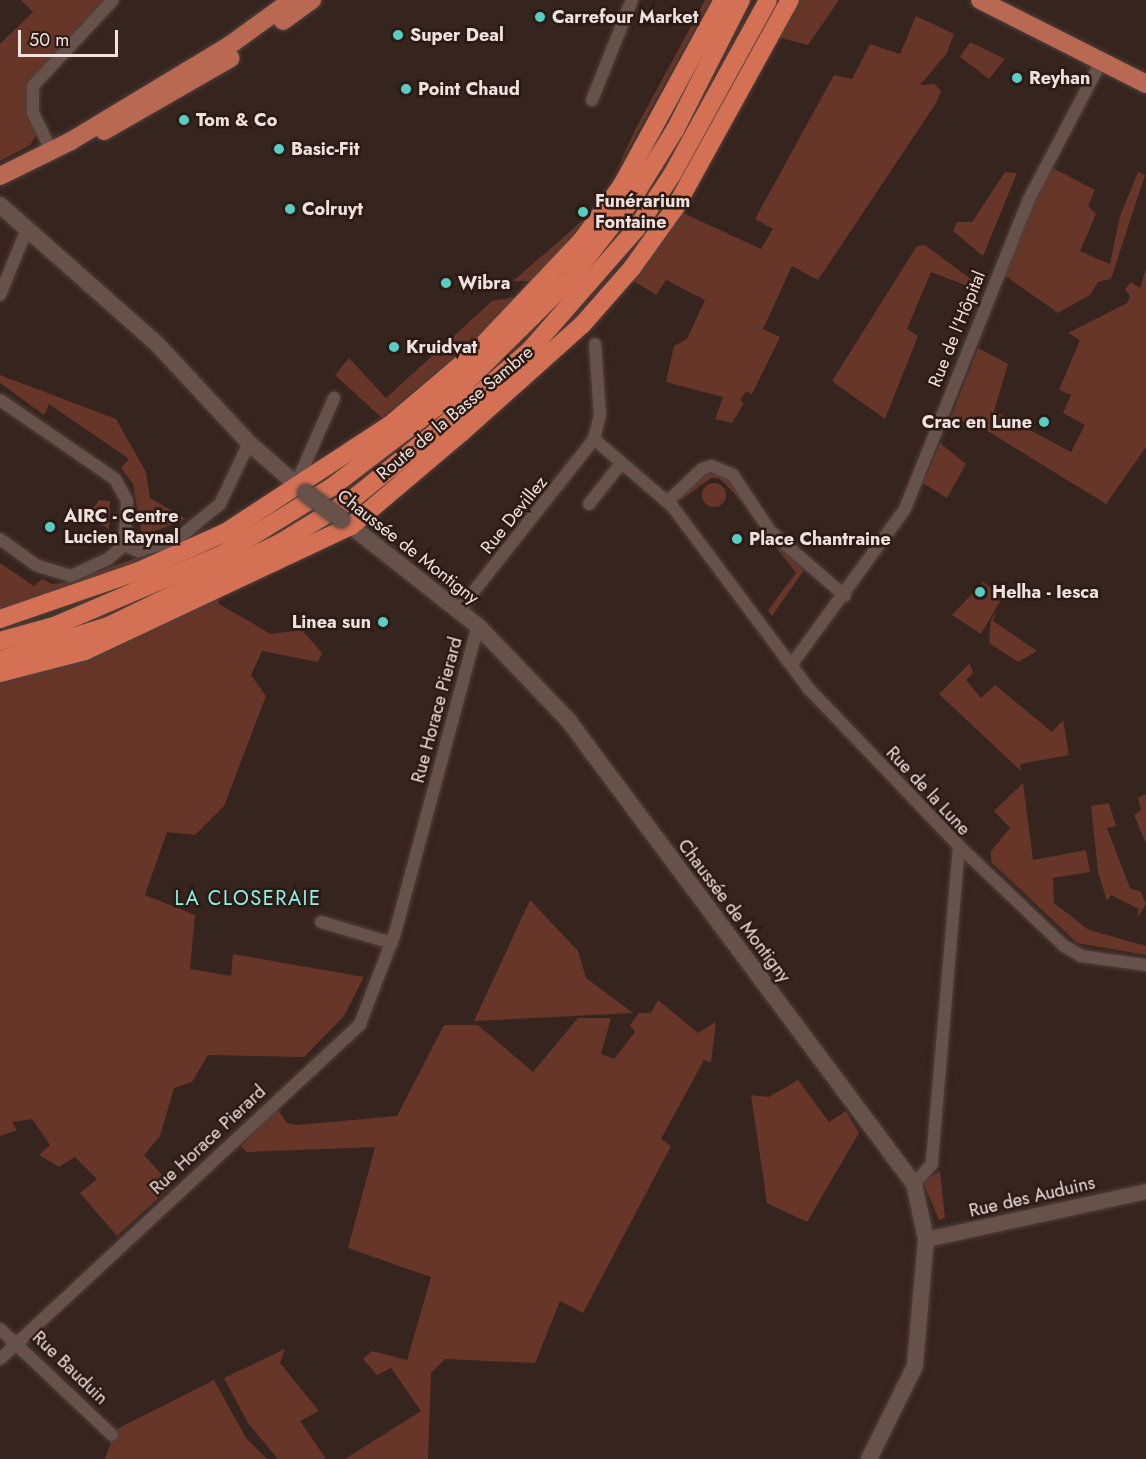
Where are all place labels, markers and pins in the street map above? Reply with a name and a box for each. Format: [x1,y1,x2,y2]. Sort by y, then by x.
place label: Carrefour Market [552,6,698,28]
marker: Carrefour Market [533,10,547,24]
place label: Super Deal [410,24,504,46]
marker: Super Deal [391,28,405,42]
place label: Reyhan [1029,67,1090,89]
marker: Reyhan [1010,71,1024,85]
place label: Point Chaud [418,78,520,100]
marker: Point Chaud [399,82,413,96]
place label: Tom & Co [196,109,277,131]
marker: Tom & Co [177,113,191,127]
place label: Basic-Fit [291,138,359,160]
marker: Basic-Fit [272,142,286,156]
place label: Funérarium Fontaine [595,191,690,234]
place label: Colruyt [302,198,363,220]
marker: Colruyt [283,202,297,216]
marker: Funérarium Fontaine [576,205,590,219]
place label: Wibra [458,272,510,294]
marker: Wibra [439,276,453,290]
place label: Kruidvat [406,336,477,358]
marker: Kruidvat [387,340,401,354]
place label: Crac en Lune [922,411,1032,433]
marker: Crac en Lune [1037,415,1051,429]
place label: AIRC - Centre Lucien Raynal [64,506,179,548]
marker: AIRC - Centre Lucien Raynal [41,518,59,536]
place label: Place Chantraine [749,528,891,550]
marker: Place Chantraine [730,532,744,546]
place label: Helha - Iesca [992,581,1099,603]
marker: Helha - Iesca [973,585,987,599]
place label: Linea sun [292,611,371,633]
marker: Linea sun [376,615,390,629]

